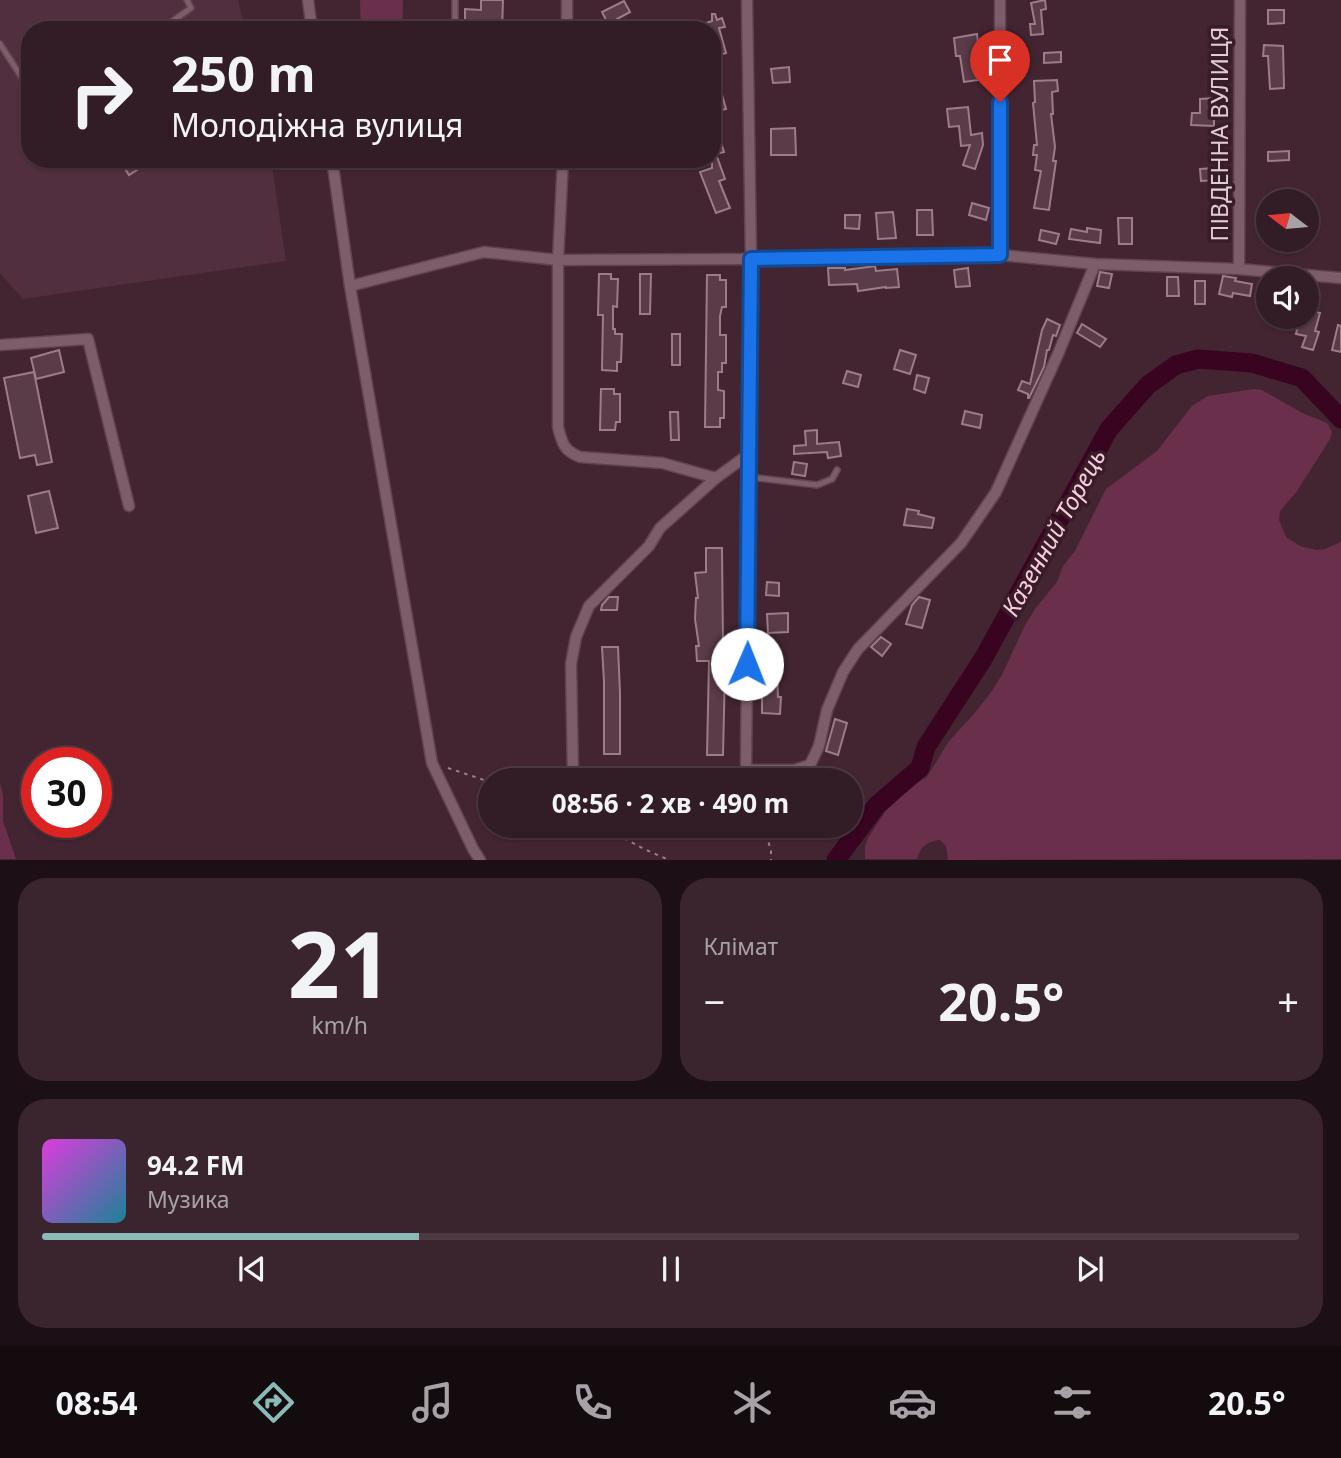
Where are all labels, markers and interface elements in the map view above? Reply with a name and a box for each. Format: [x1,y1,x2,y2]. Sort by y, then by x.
street label: ПІВДЕННА ВУЛИЦЯ [1203,27,1235,241]
pin [970,30,1030,102]
text: 250 m [171,40,316,106]
icon: arrive [981,41,1019,79]
icon: right [56,49,147,140]
text: Молодіжна вулиця [171,103,463,146]
north arrow [1256,189,1320,252]
map controls [1256,189,1319,329]
button: sound [1256,266,1319,329]
water label: Казенний Торець [993,442,1113,622]
position arrow [710,627,784,701]
speed limit sign: 30 [21,747,112,838]
text: 08:56 · 2 хв · 490 m [552,785,789,821]
text: 21 [288,901,392,1025]
text: Клімат [704,930,778,962]
text: 20.5° [938,965,1064,1036]
text: − [704,975,725,1027]
text: + [1277,975,1299,1027]
text: km/h [311,1009,368,1041]
text: 94.2 FM [147,1147,244,1183]
text: Музика [147,1183,230,1215]
icon: previous [233,1250,271,1288]
icon: pause [652,1250,690,1288]
icon: next [1071,1250,1109,1288]
icon: directions [249,1378,298,1427]
icon: music [408,1378,457,1427]
icon: phone [568,1378,617,1427]
icon: climate [728,1378,777,1427]
icon: car [888,1378,937,1427]
icon: filters [1048,1378,1097,1427]
text: 08:54 [55,1381,138,1424]
text: 20.5° [1208,1381,1286,1424]

